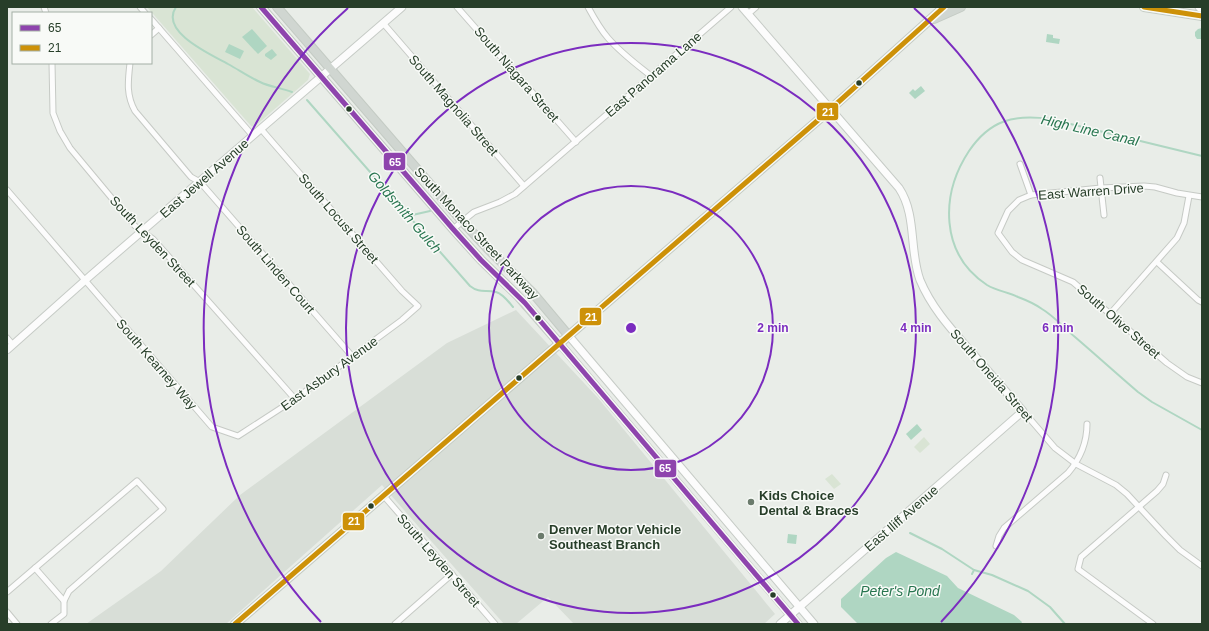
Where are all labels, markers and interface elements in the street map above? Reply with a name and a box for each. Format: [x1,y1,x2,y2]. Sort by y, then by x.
legend [12,12,152,64]
text: 65 [48,21,62,35]
street label: South Niagara Street [471,24,562,125]
street label: East Panorama Lane [602,29,704,120]
text: 21 [48,41,62,55]
street label: South Magnolia Street [406,52,502,159]
unlabelled marker [854,78,864,88]
line badge: 21 [816,102,839,121]
unlabelled marker [344,104,354,114]
text: 21 [822,106,834,118]
water label: High Line Canal [1040,111,1141,149]
street label: East Jewell Avenue [157,136,252,221]
line badge: 65 [383,152,406,171]
text: 65 [389,156,401,168]
street label: South Monaco Street Parkway [411,164,542,303]
water label: Goldsmith Gulch [365,168,445,256]
street label: South Locust Street [296,170,382,267]
street label: East Warren Drive [1038,180,1144,203]
street label: South Leyden Street [107,193,199,290]
street label: South Linden Court [233,222,318,317]
street label: South Olive Street [1074,281,1164,362]
line badge: 21 [579,307,602,326]
text: 21 [585,311,597,323]
unlabelled marker [533,313,543,323]
street label: South Kearney Way [113,316,200,413]
centre of rings [624,321,638,335]
text: 2 min [757,321,789,335]
text: 4 min [900,321,932,335]
text: 6 min [1042,321,1074,335]
street label: South Oneida Street [947,326,1036,425]
street label: East Asbury Avenue [278,333,381,414]
unlabelled marker [514,373,524,383]
line badge: 65 [654,459,677,478]
text: 65 [659,462,671,474]
street label: East Iliff Avenue [861,482,941,554]
place label: Kids Choice Dental & Braces [759,488,859,518]
marker: Kids Choice Dental & Braces [746,497,756,507]
unlabelled marker [366,501,376,511]
street label: South Leyden Street [394,511,483,610]
line badge: 21 [342,512,365,531]
text: 21 [348,515,360,527]
place label: Denver Motor Vehicle Southeast Branch [549,522,681,552]
marker: Denver Motor Vehicle Southeast Branch [536,531,546,541]
water label: Peter's Pond [860,583,941,599]
unlabelled marker [768,590,778,600]

